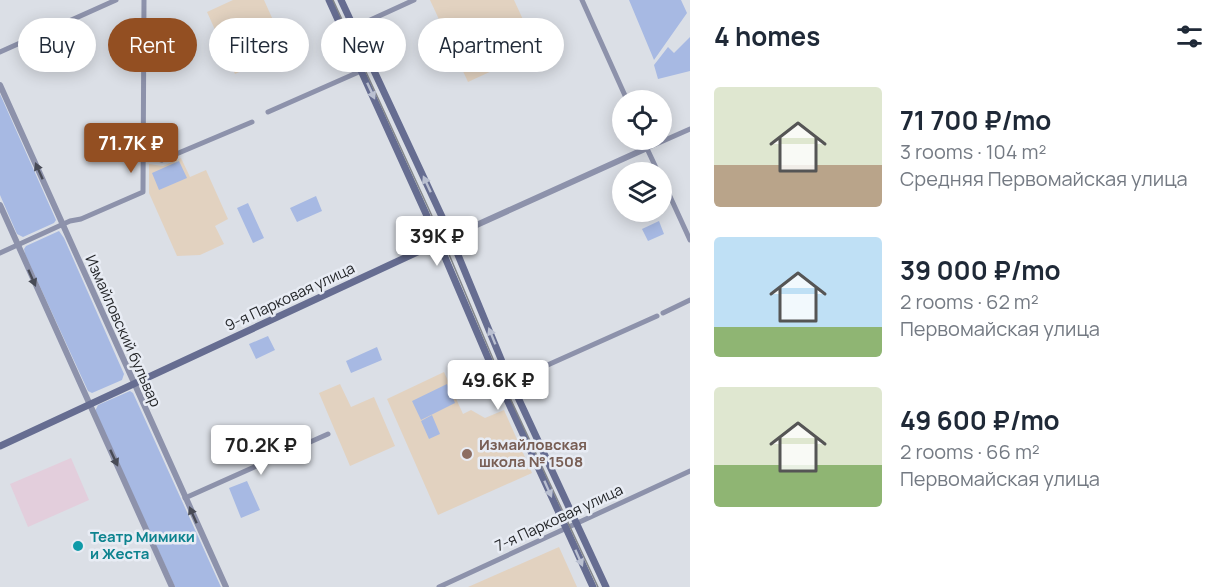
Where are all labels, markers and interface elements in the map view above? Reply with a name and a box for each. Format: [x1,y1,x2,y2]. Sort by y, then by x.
chip: Buy [18,18,96,72]
chip: Rent [108,18,197,72]
chip: Filters [209,18,309,72]
chip: New [321,18,406,72]
chip: Apartment [418,18,564,72]
text: 4 homes [714,18,820,54]
icon: filters [1173,20,1206,53]
one-way arrow [366,83,375,100]
map controls [612,90,672,222]
button: locate [612,90,672,150]
text: 71 700 ₽/mo [900,102,1051,138]
icon: home [762,111,834,183]
pin: 71.7K ₽ [76,123,186,174]
text: 71.7K ₽ [98,129,164,156]
text: 3 rooms · 104 m² [900,138,1046,165]
button: layers [612,162,672,222]
one-way arrow [34,163,43,180]
text: Средняя Первомайская улица [900,165,1188,192]
one-way arrow [422,175,431,192]
pin: 39K ₽ [395,216,479,267]
text: 39K ₽ [410,222,464,249]
street label: Измайловский бульвар [80,252,166,410]
text: 39 000 ₽/mo [900,252,1061,288]
street label: 9-я Парковая улица [222,257,358,336]
icon: home [762,261,834,333]
one-way arrow [28,269,37,286]
text: 2 rooms · 62 m² [900,288,1039,315]
text: Первомайская улица [900,315,1100,342]
one-way arrow [487,327,496,345]
pin: 49.6K ₽ [443,360,553,411]
text: 49.6K ₽ [462,366,534,393]
text: 49 600 ₽/mo [900,402,1060,438]
icon: home [762,411,834,483]
pin: 70.2K ₽ [206,425,316,476]
text: 70.2K ₽ [225,431,297,458]
place label: Измайловская школа № 1508 [479,434,587,472]
text: 2 rooms · 66 m² [900,438,1040,465]
marker: Измайловская школа № 1508 [460,447,474,461]
one-way arrow [109,449,118,466]
text: Первомайская улица [900,465,1100,492]
street label: 7-я Парковая улица [491,479,626,556]
one-way arrow [544,481,553,498]
one-way arrow [188,506,197,523]
place label: Театр Мимики и Жеста [90,526,195,564]
marker: Театр Мимики и Жеста [71,539,85,553]
one-way arrow [574,549,584,567]

